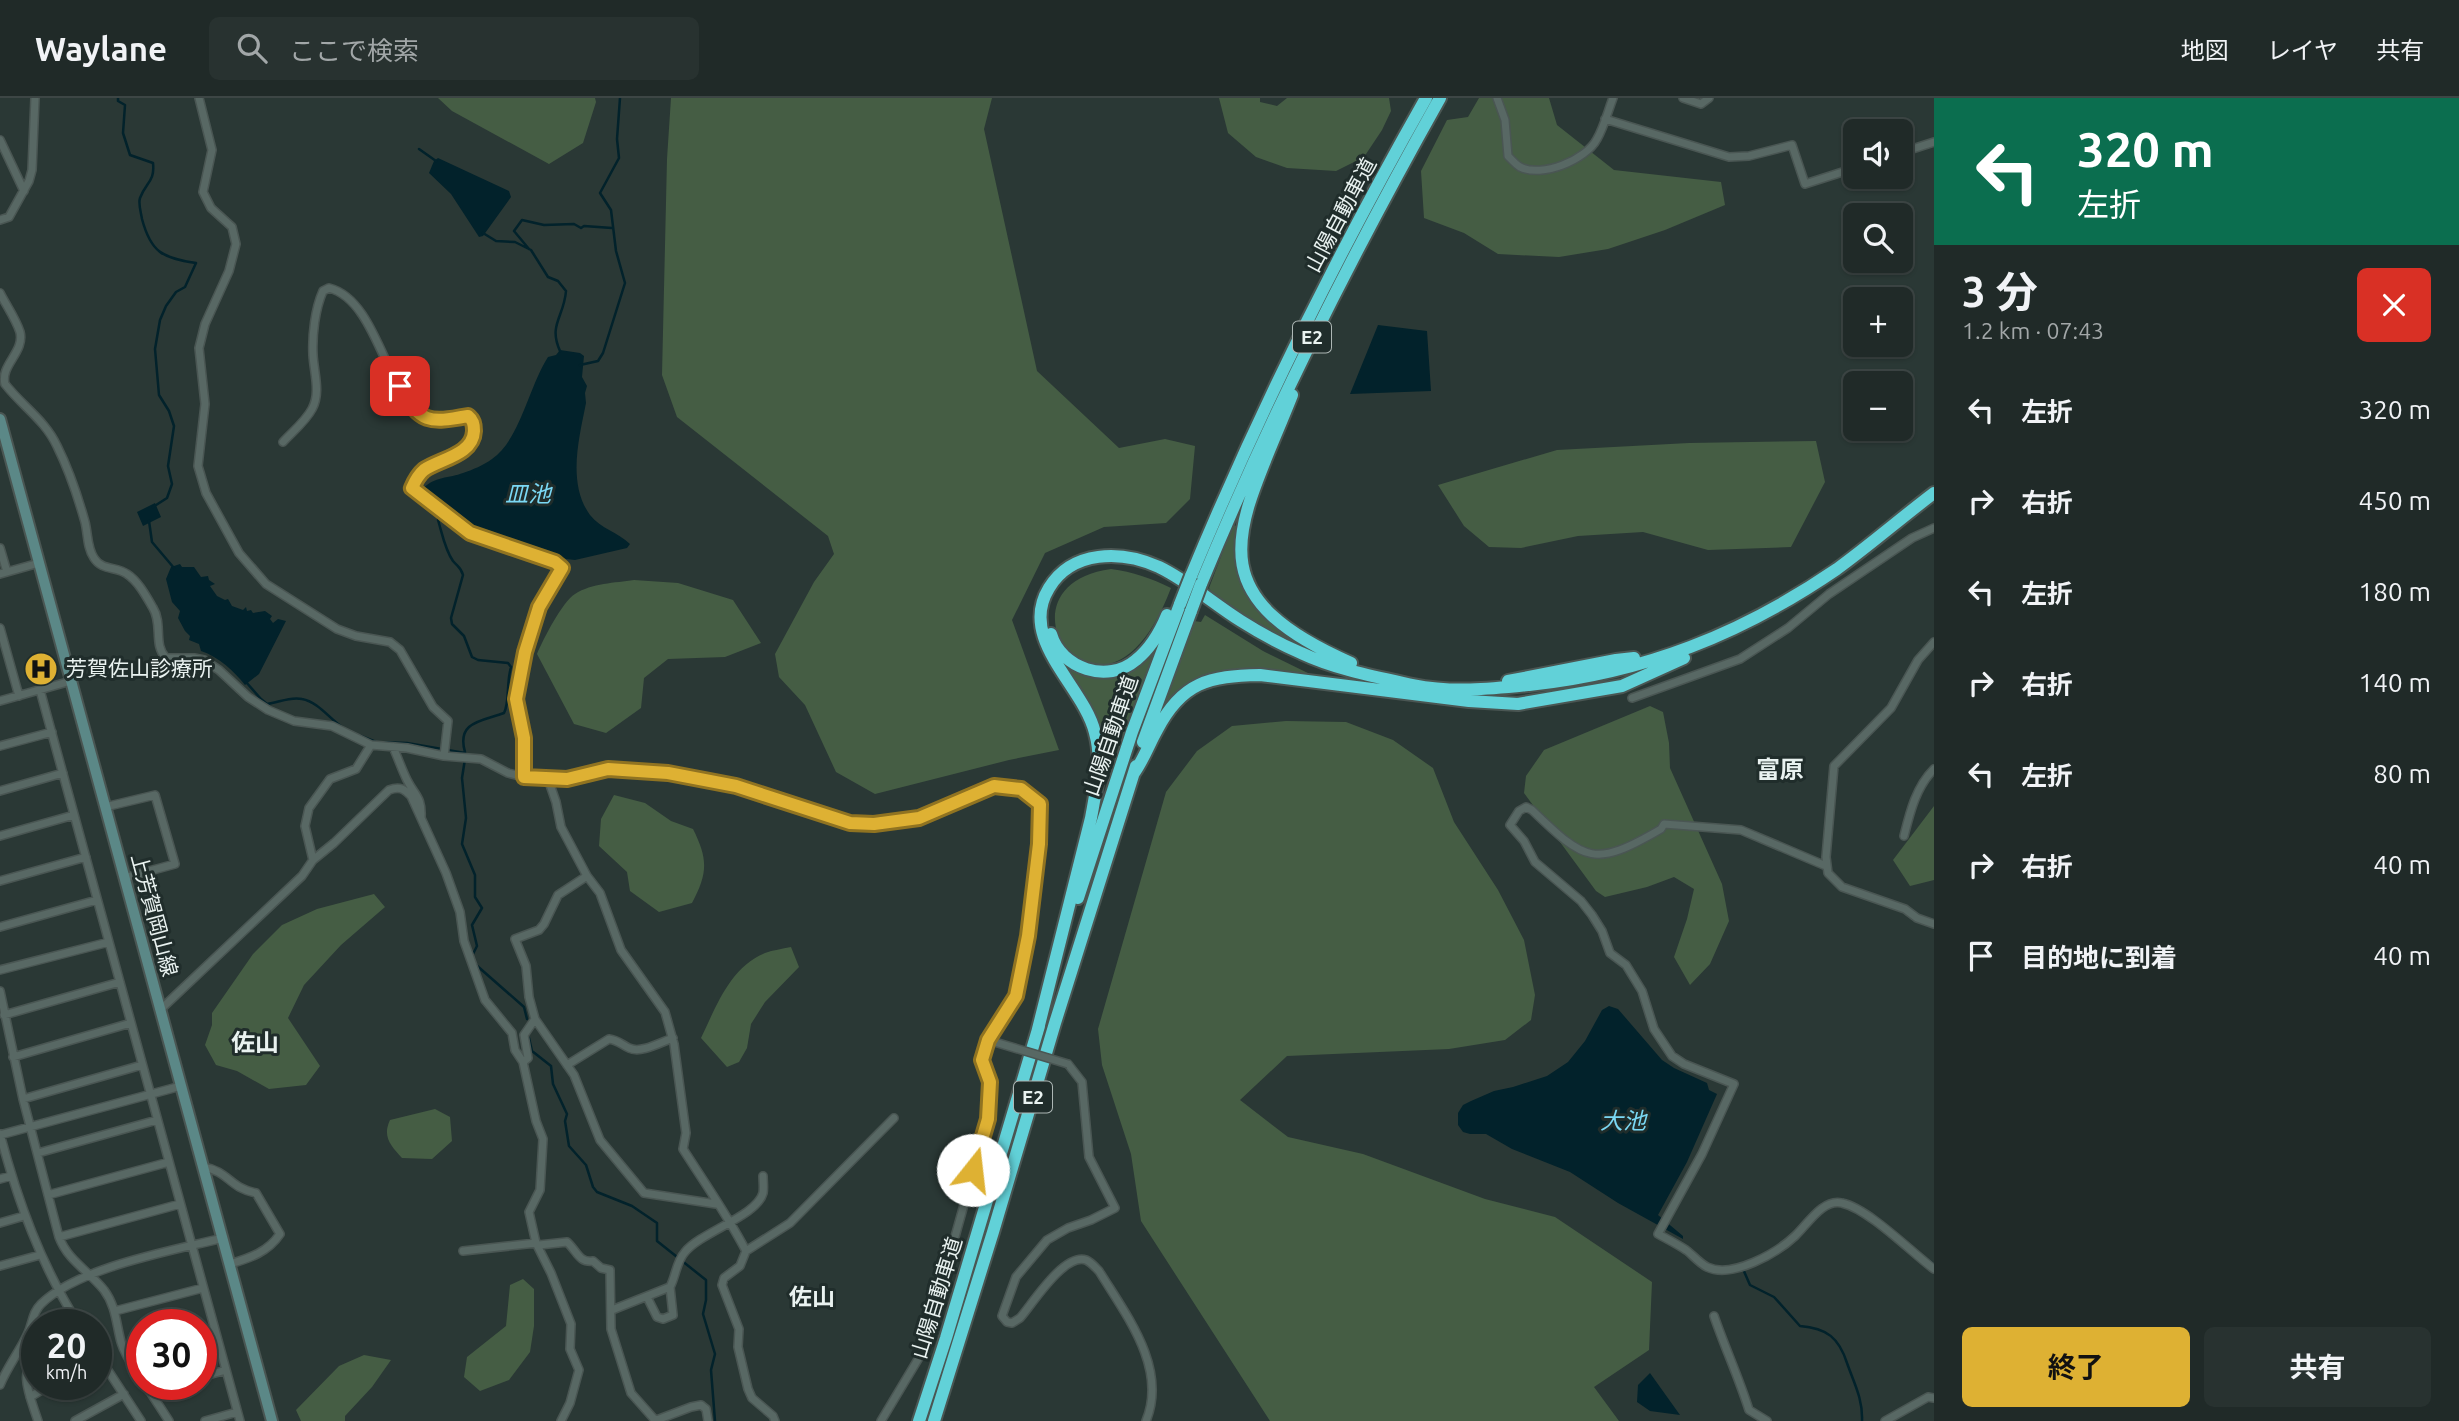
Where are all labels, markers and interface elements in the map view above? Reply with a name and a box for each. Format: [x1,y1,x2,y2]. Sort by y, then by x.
search box [209,17,699,80]
icon: search [233,29,271,67]
text: Waylane [35,30,167,67]
text: ここで検索 [289,36,419,65]
text: 地図 [2181,37,2229,64]
text: レイヤ [2267,37,2338,64]
text: 共有 [2376,37,2424,64]
map controls [1843,119,1913,441]
button: sound [1843,119,1913,189]
text: 320 m [2077,121,2214,176]
icon: left [1962,126,2053,217]
street label: 山陽自動車道 [1300,153,1380,276]
text: 左折 [2077,186,2141,222]
button: search [1843,203,1913,273]
text: 3 分 [1962,268,2038,315]
button: close [2357,268,2431,342]
button: + [1843,287,1913,357]
text: 1.2 km · 07:43 [1962,318,2104,343]
road number: E2 [1293,322,1331,353]
pin [370,356,430,416]
icon: arrive [381,367,419,405]
button: − [1843,371,1913,441]
icon: left [1962,391,2000,429]
text: 320 m [2359,395,2431,424]
text: 左折 [2021,397,2073,426]
water label: 皿池 [505,481,553,506]
icon: right [1962,482,2000,520]
text: 450 m [2359,486,2431,515]
text: 右折 [2021,488,2073,517]
icon: left [1962,573,2000,611]
text: 180 m [2359,577,2431,606]
text: 左折 [2021,579,2073,608]
hospital icon: 芳賀佐山診療所 [22,650,60,688]
place label: 芳賀佐山診療所 [66,656,213,680]
icon: right [1962,664,2000,702]
text: 140 m [2359,668,2431,697]
text: 右折 [2021,670,2073,699]
street label: 山陽自動車道 [1078,672,1142,799]
icon: left [1962,755,2000,793]
district label: 富原 [1756,756,1804,783]
text: 80 m [2373,759,2431,788]
text: 左折 [2021,761,2073,790]
icon: right [1962,846,2000,884]
text: 40 m [2373,850,2431,879]
street label: 上芳賀岡山線 [127,851,183,979]
text: 右折 [2021,852,2073,881]
icon: arrive [1962,937,2000,975]
text: 40 m [2373,941,2431,970]
text: 目的地に到着 [2021,943,2177,972]
district label: 佐山 [231,1029,279,1056]
road number: E2 [1014,1082,1052,1113]
water label: 大池 [1600,1108,1648,1133]
position arrow [936,1133,1010,1207]
street label: 山陽自動車道 [906,1234,966,1361]
district label: 佐山 [789,1284,835,1309]
speed limit sign: 30 [126,1309,217,1400]
text: 20 [47,1325,86,1365]
button: 終了 [1962,1327,2190,1407]
button: 共有 [2204,1327,2431,1407]
text: km/h [46,1362,87,1382]

